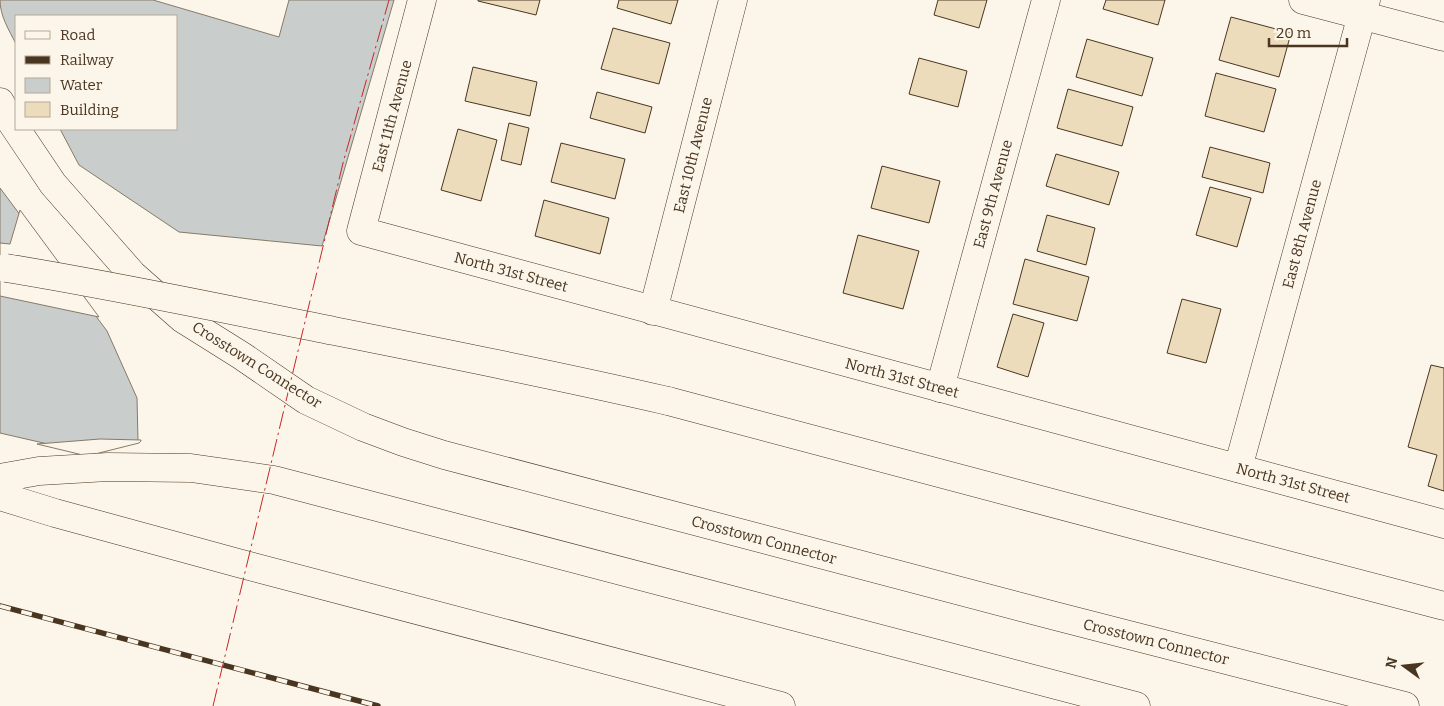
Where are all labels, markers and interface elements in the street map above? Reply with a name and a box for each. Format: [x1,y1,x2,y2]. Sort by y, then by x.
legend [15,15,178,130]
scale bar [1269,15,1346,47]
text: 20 m [1276,24,1312,42]
text: Road [60,26,95,44]
text: Railway [60,51,114,69]
street label: East 11th Avenue [368,58,416,174]
text: Water [60,76,103,94]
street label: East 10th Avenue [670,95,716,215]
text: Building [60,101,119,119]
street label: East 9th Avenue [970,138,1016,250]
street label: East 8th Avenue [1279,178,1325,290]
street label: North 31st Street [452,248,570,296]
street label: Crosstown Connector [189,318,325,412]
street label: North 31st Street [843,354,961,402]
street label: North 31st Street [1234,459,1352,507]
street label: Crosstown Connector [689,512,839,568]
street label: Crosstown Connector [1081,615,1231,669]
north arrow [1379,641,1429,691]
text: N [1382,655,1402,670]

